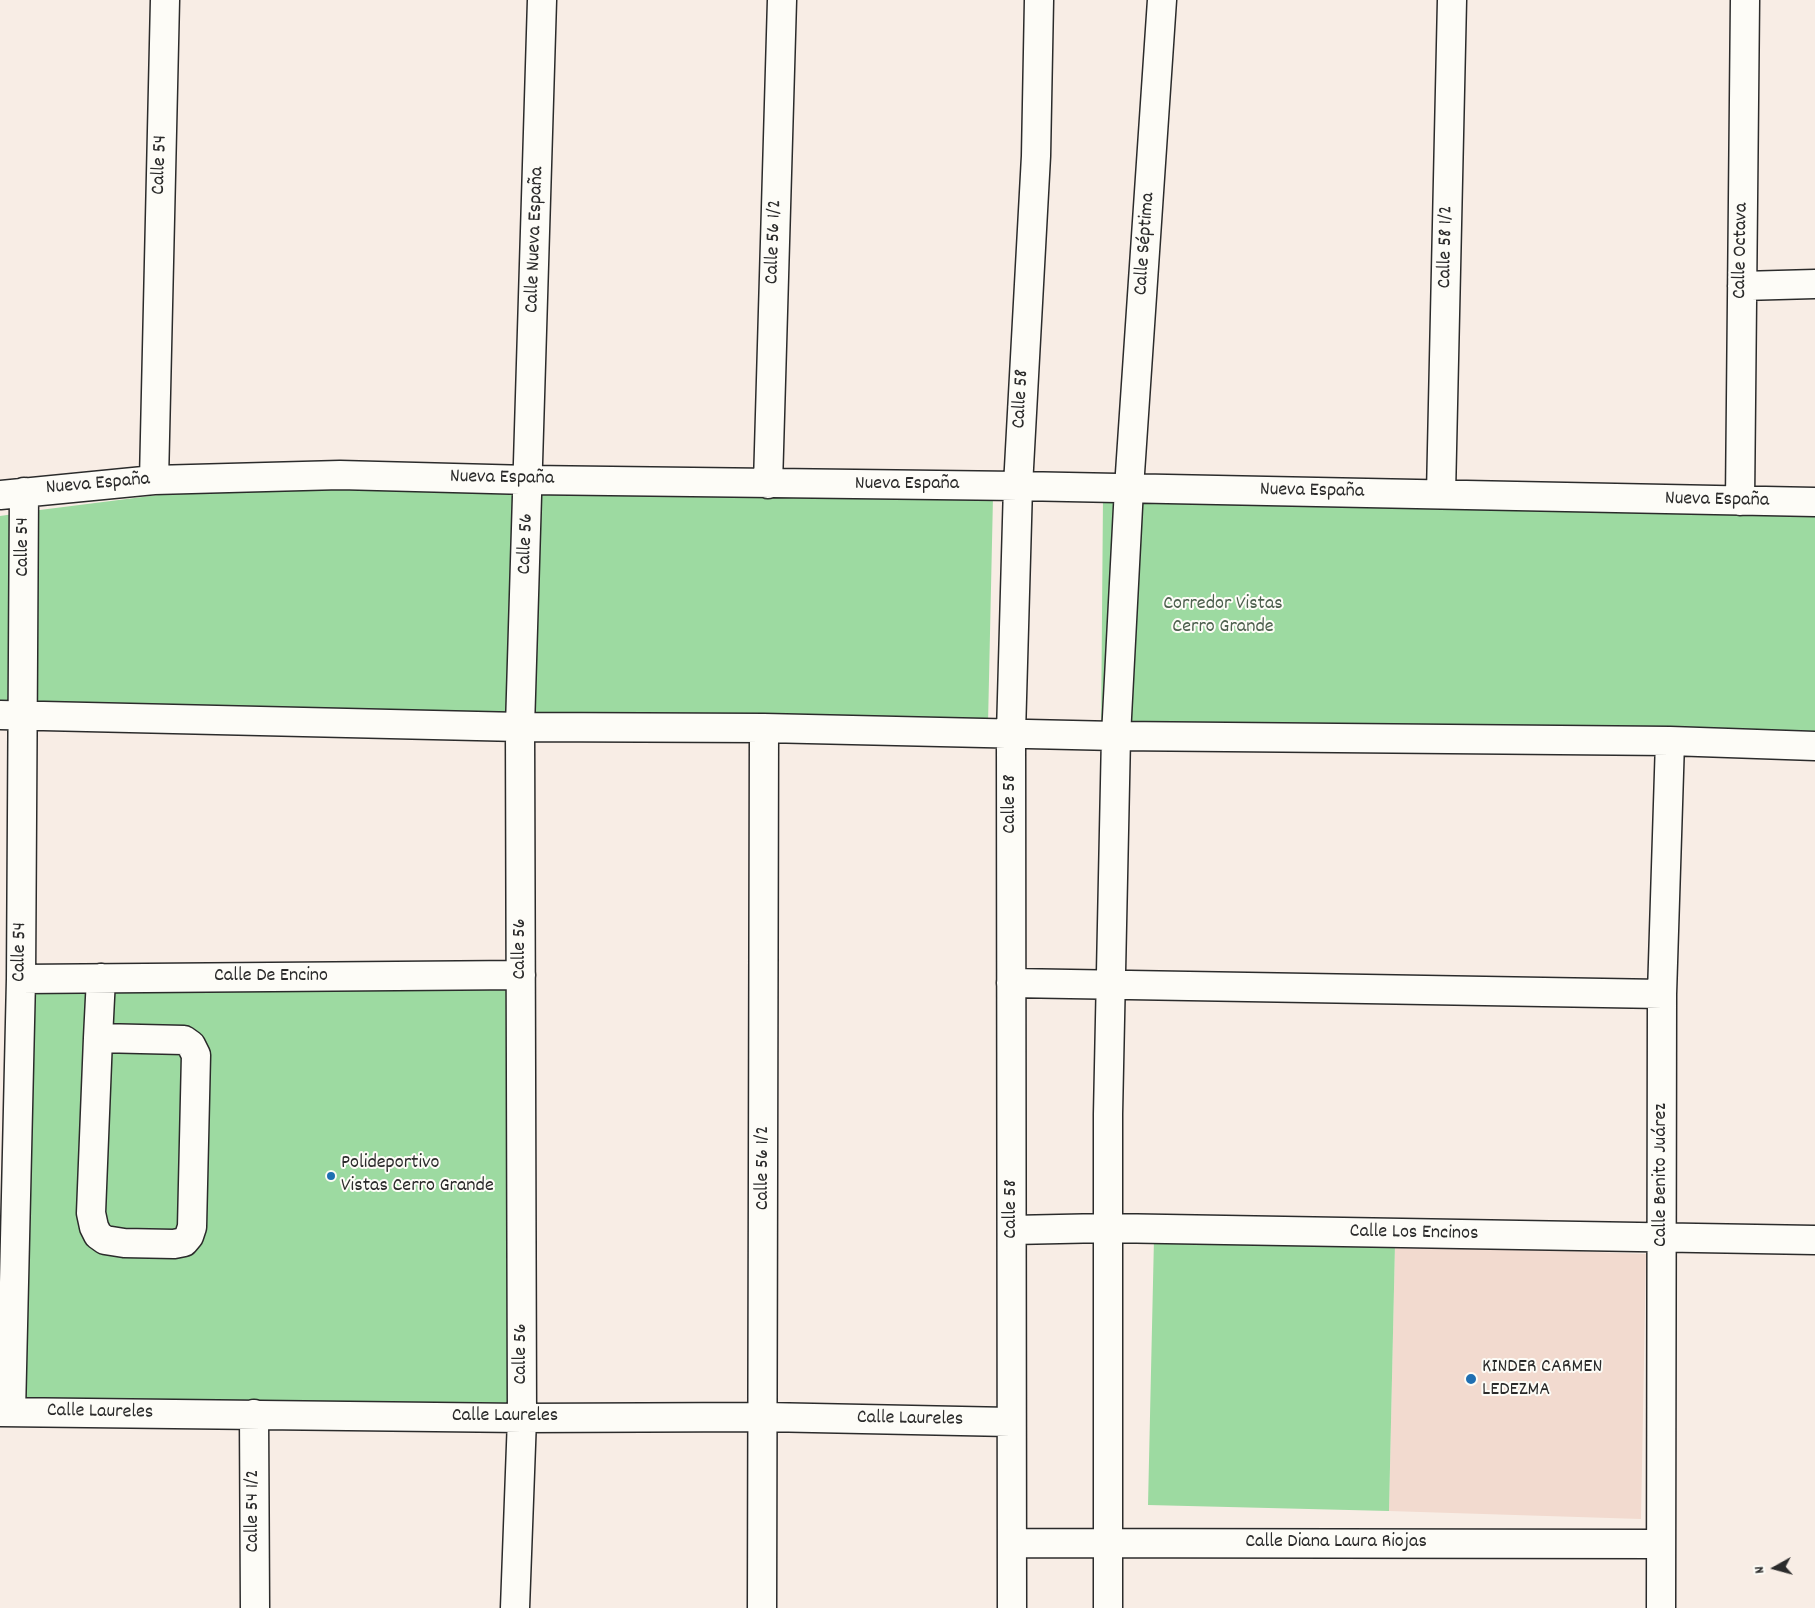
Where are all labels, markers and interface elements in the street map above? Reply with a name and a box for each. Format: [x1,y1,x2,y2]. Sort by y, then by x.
street label: Calle 54 [148,135,174,195]
street label: Calle Nueva España [521,166,551,314]
street label: Calle Séptima [1130,192,1162,296]
street label: Calle 56 1/2 [762,199,788,285]
street label: Calle Octava [1729,203,1755,299]
street label: Calle 58 1/2 [1434,205,1460,289]
street label: Calle 58 [1008,369,1036,429]
street label: Nueva España [450,466,554,492]
street label: Nueva España [45,468,151,502]
street label: Nueva España [855,473,959,497]
street label: Nueva España [1260,479,1364,505]
street label: Nueva España [1665,488,1769,514]
street label: Calle 56 [514,513,540,575]
street label: Calle 54 [12,517,36,577]
park label: Corredor Vistas Cerro Grande [1163,593,1283,640]
street label: Calle 58 [999,774,1023,834]
street label: Calle 56 [509,918,533,980]
street label: Calle 54 [8,922,34,982]
street label: Calle De Encino [214,965,328,989]
street label: Calle Benito Juárez [1650,1103,1674,1247]
street label: Calle 56 1/2 [752,1126,776,1210]
place label: Polideportivo Vistas Cerro Grande [341,1152,494,1199]
marker: Polideportivo Vistas Cerro Grande [325,1170,337,1182]
street label: Calle 58 [1000,1179,1024,1239]
street label: Calle Los Encinos [1349,1221,1479,1247]
street label: Calle 56 [510,1323,534,1385]
place label: KINDER CARMEN LEDEZMA [1482,1356,1602,1403]
marker: KINDER CARMEN LEDEZMA [1464,1372,1478,1386]
street label: Calle Laureles [47,1400,153,1426]
street label: Calle Laureles [452,1405,558,1429]
street label: Calle Laureles [857,1407,963,1433]
street label: Calle 54 1/2 [242,1469,266,1553]
street label: Calle Diana Laura Riojas [1245,1531,1427,1555]
north arrow [1750,1543,1800,1593]
text: N [1750,1565,1770,1574]

